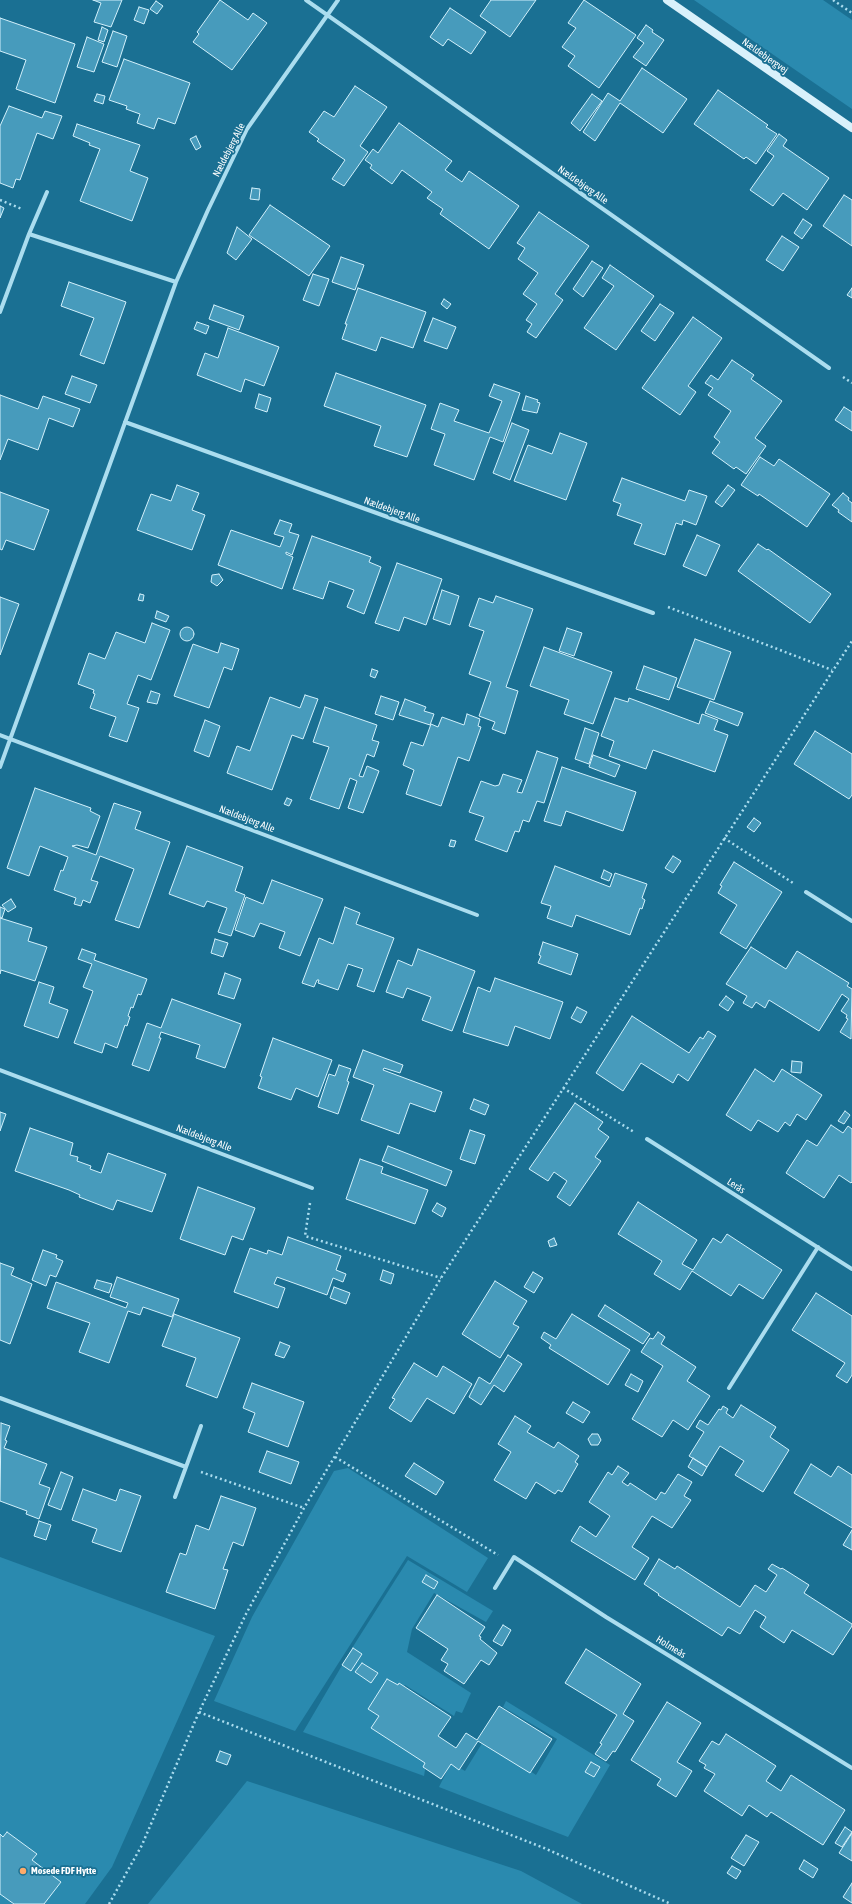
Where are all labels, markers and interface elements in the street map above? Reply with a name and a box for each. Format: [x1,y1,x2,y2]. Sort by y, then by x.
street label: Nældebjergvej [740,36,790,76]
street label: Nældebjerg Alle [210,121,248,179]
street label: Nældebjerg Alle [555,163,611,207]
street label: Nældebjerg Alle [362,494,422,526]
street label: Nældebjerg Alle [217,803,277,835]
street label: Nældebjerg Alle [174,1122,234,1154]
street label: Lerås [725,1176,747,1196]
street label: Holmeås [654,1633,688,1661]
place label: Mosede FDF Hytte [31,1865,96,1877]
marker: Mosede FDF Hytte [18,1866,28,1876]

